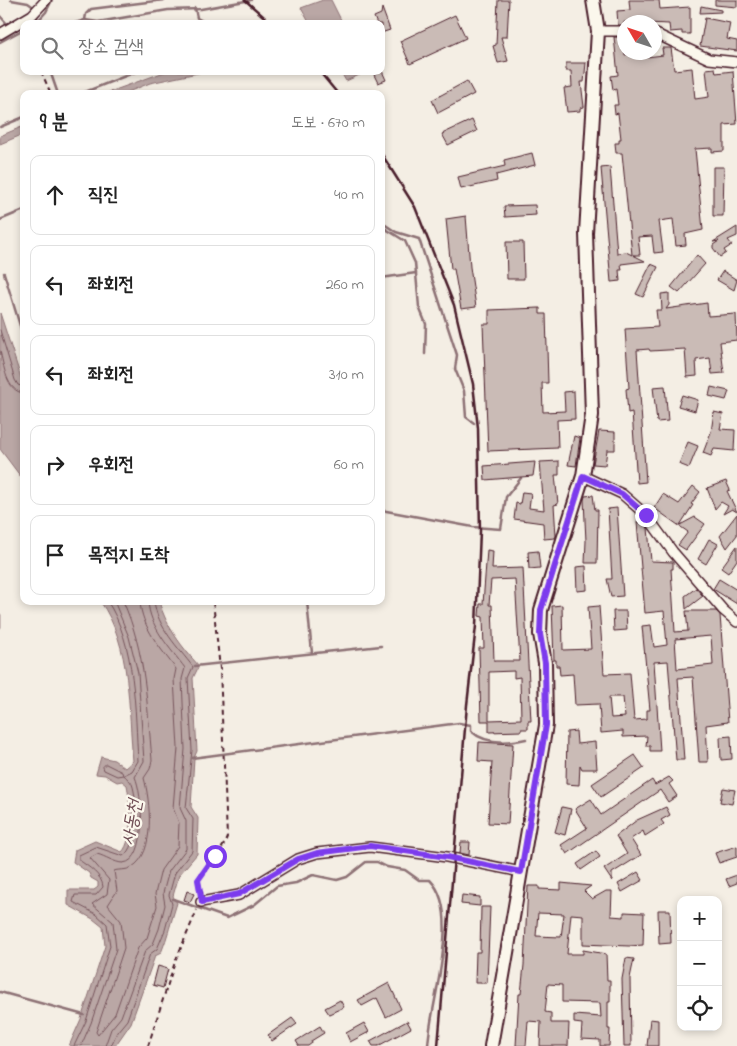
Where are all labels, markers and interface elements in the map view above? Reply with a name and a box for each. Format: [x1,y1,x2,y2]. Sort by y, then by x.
north arrow [617,15,662,60]
search box [20,20,385,75]
icon: search [38,34,66,62]
text: 장소 검색 [78,34,144,61]
text: 9 분 [40,108,68,138]
text: 도보 · 670 m [291,111,365,135]
icon: ahead [41,181,69,209]
text: 직진 [88,182,119,209]
text: 40 m [334,183,364,207]
icon: left [41,271,69,299]
text: 좌회전 [88,272,134,299]
text: 260 m [326,273,364,297]
icon: left [41,361,69,389]
text: 좌회전 [88,362,134,389]
text: 310 m [329,363,364,387]
icon: right [41,451,69,479]
text: 우회전 [88,452,134,479]
text: 60 m [334,453,364,477]
route end [635,504,658,527]
icon: arrive [41,541,69,569]
text: 목적지 도착 [88,542,169,569]
water label: 사동천 [115,796,150,847]
route start [204,845,227,868]
map controls [677,896,722,1031]
button: + [677,896,722,941]
button: − [677,941,722,986]
button: locate [677,986,722,1031]

